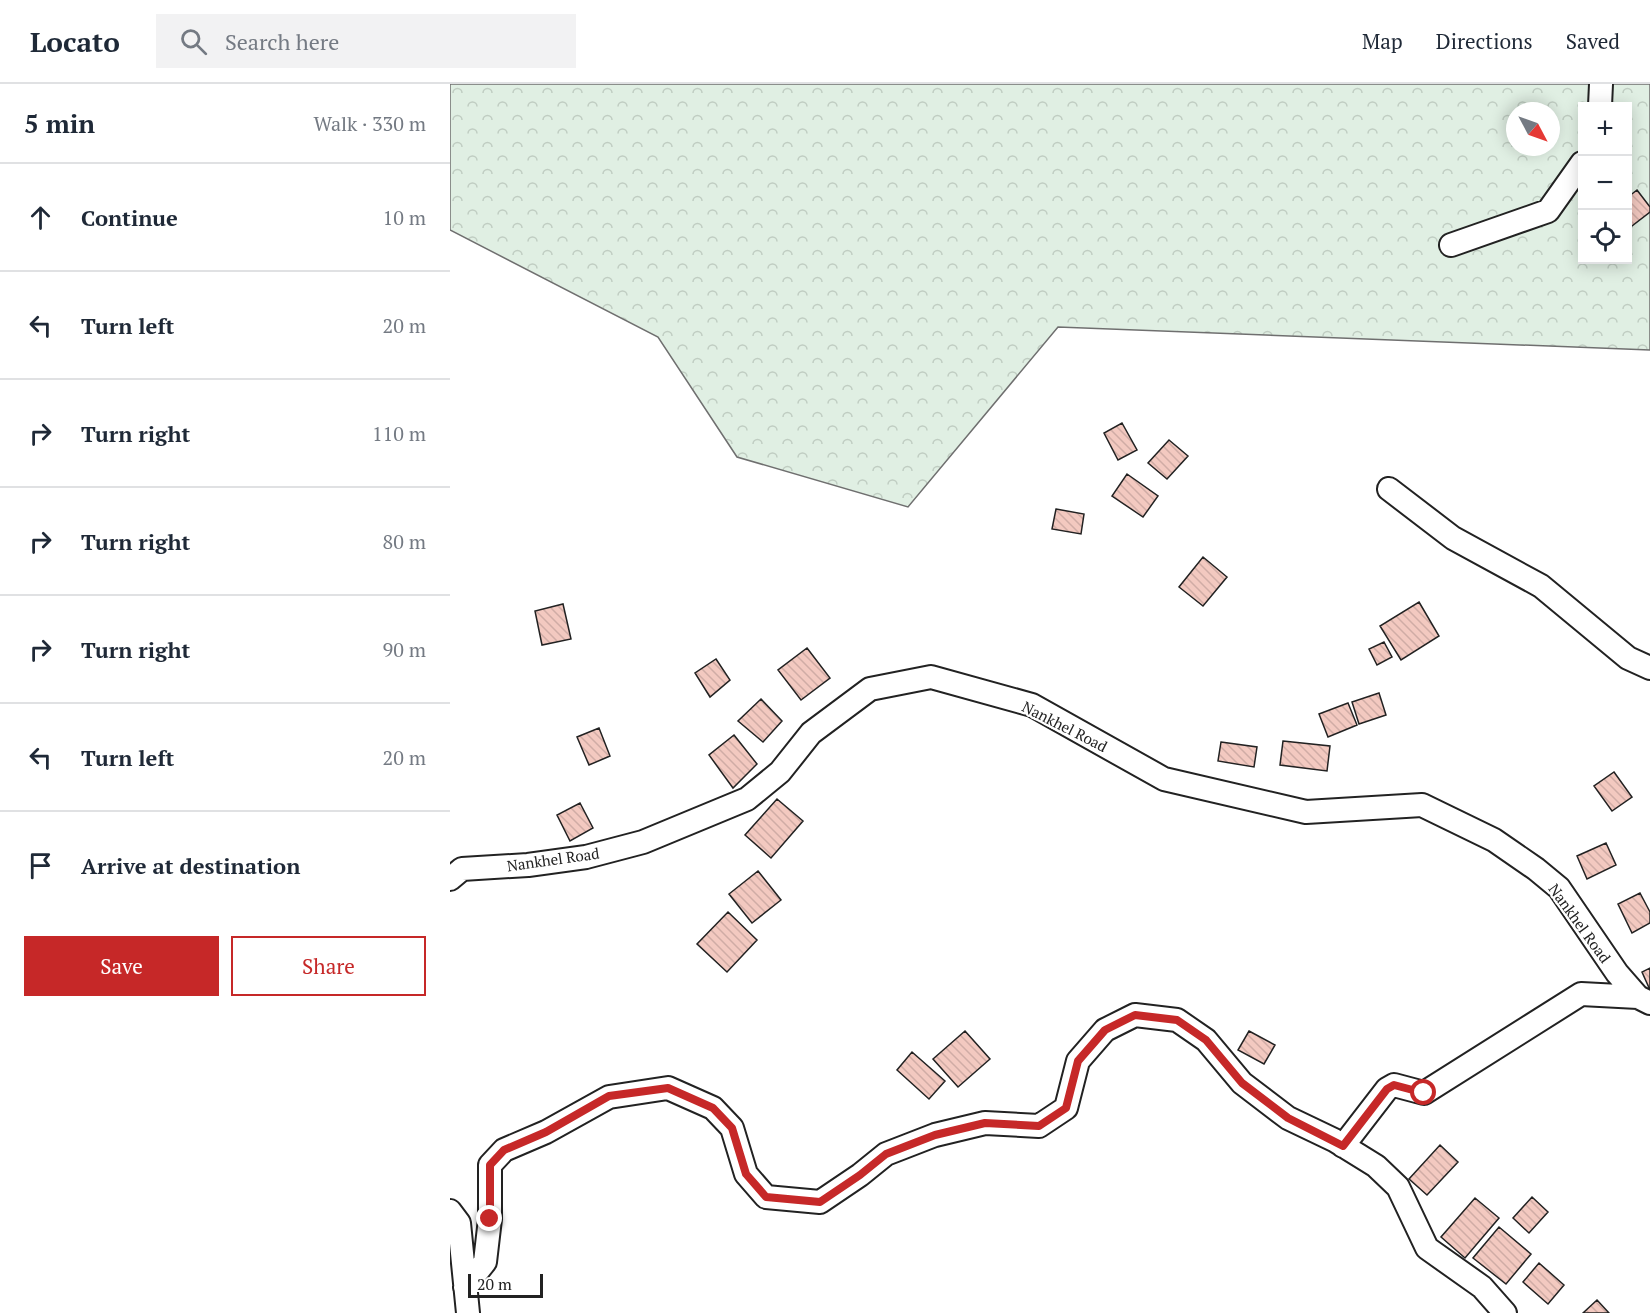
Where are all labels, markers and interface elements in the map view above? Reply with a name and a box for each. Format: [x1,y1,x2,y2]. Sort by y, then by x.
search box [156,14,576,68]
text: Locato [30,23,120,60]
icon: search [177,25,210,58]
text: Search here [225,27,339,56]
text: Map [1362,27,1403,55]
text: Directions [1436,27,1533,55]
text: Saved [1566,27,1620,55]
north arrow [1506,102,1560,156]
map controls [1578,102,1632,264]
button: + [1578,102,1632,156]
text: 5 min [24,106,95,140]
text: Walk · 330 m [314,110,426,137]
button: − [1578,156,1632,210]
icon: ahead [24,201,57,234]
text: Continue [81,203,178,232]
text: 10 m [383,204,426,231]
button: locate [1578,210,1632,264]
icon: left [24,309,57,342]
text: Turn left [81,311,174,340]
text: 20 m [383,312,426,339]
icon: right [24,417,57,450]
text: Turn right [81,419,190,448]
text: 110 m [372,420,426,447]
icon: right [24,525,57,558]
text: Turn right [81,527,190,556]
text: 80 m [383,528,426,555]
icon: right [24,633,57,666]
text: Turn right [81,635,190,664]
text: 90 m [383,636,426,663]
street label: Nankhel Road [1019,696,1111,756]
icon: left [24,741,57,774]
text: Turn left [81,743,174,772]
text: 20 m [383,744,426,771]
street label: Nankhel Road [505,843,601,875]
icon: arrive [24,849,57,882]
text: Arrive at destination [81,851,300,880]
street label: Nankhel Road [1545,879,1615,967]
button: Save [24,936,219,996]
button: Share [231,936,426,996]
route start [1410,1079,1436,1105]
route end [476,1205,502,1231]
scale bar [468,1271,543,1298]
text: 20 m [477,1273,512,1295]

